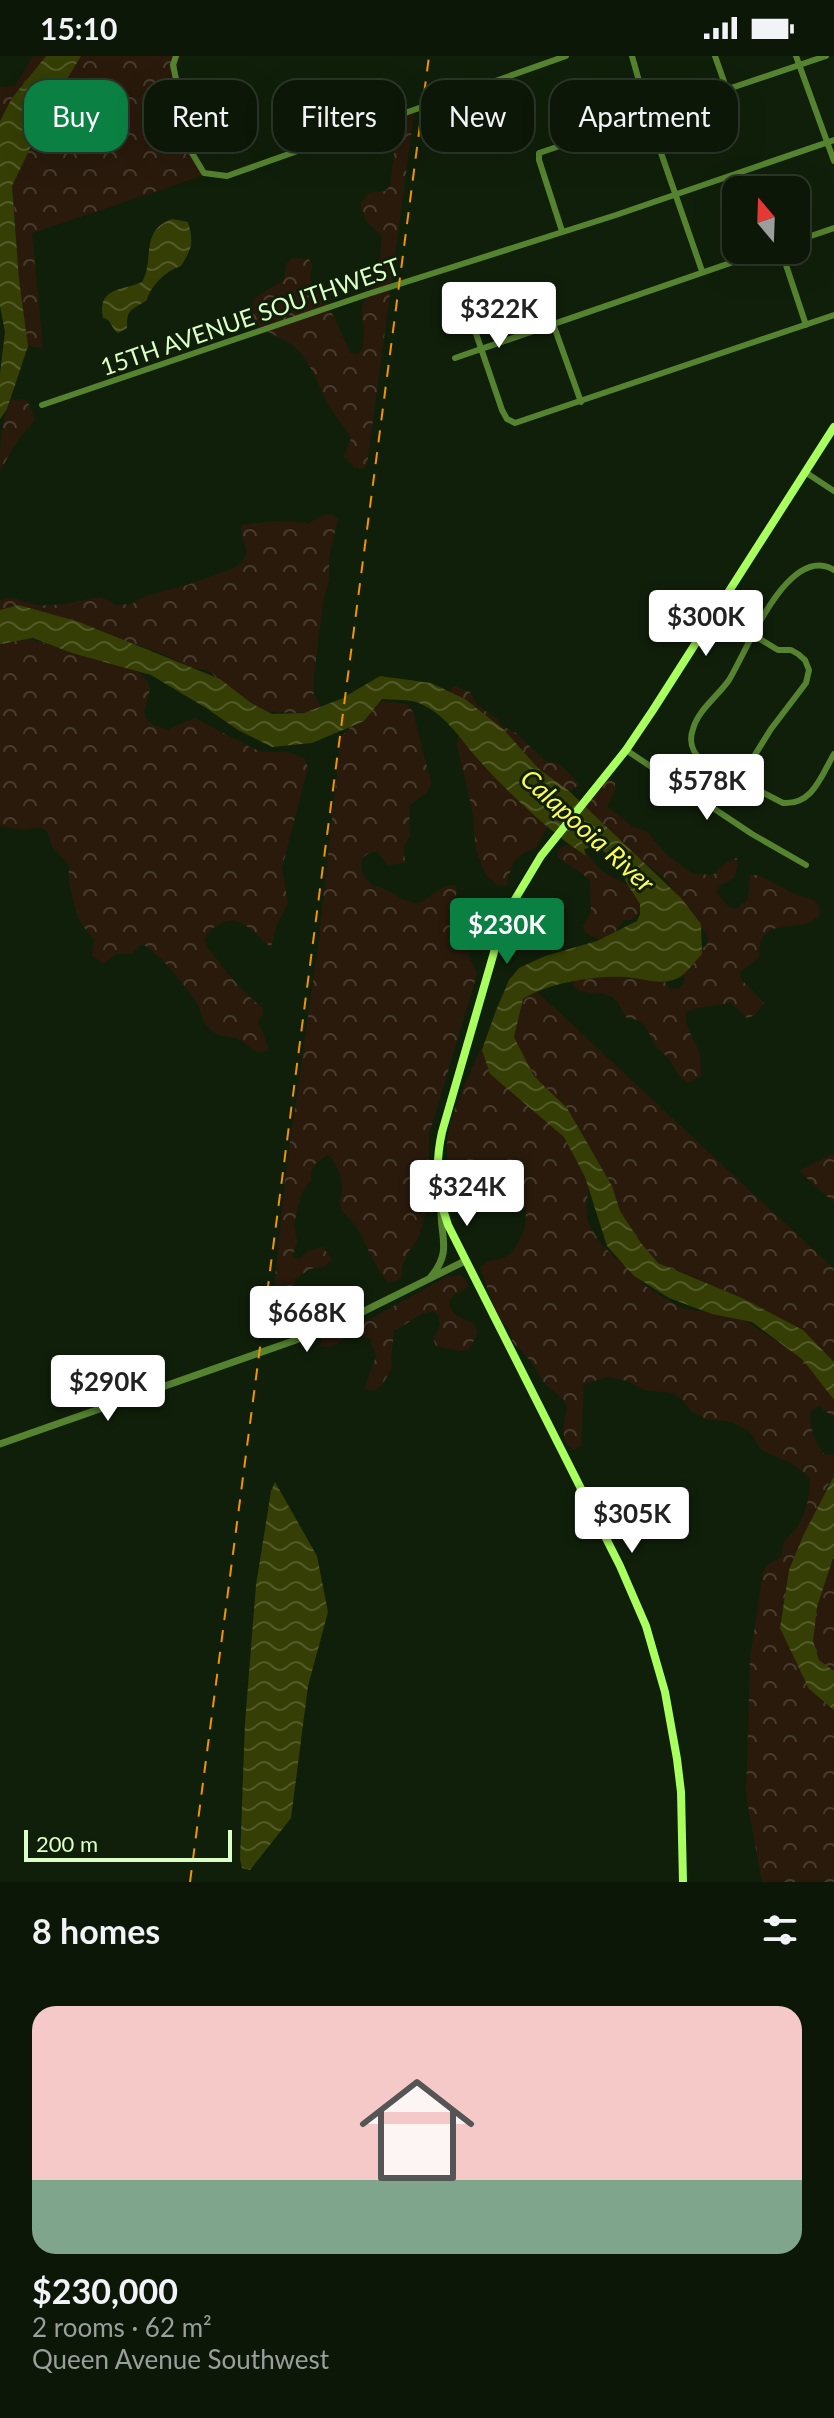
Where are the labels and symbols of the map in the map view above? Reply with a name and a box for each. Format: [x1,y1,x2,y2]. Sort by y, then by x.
north arrow [722,176,810,264]
street label: 15TH AVENUE SOUTHWEST [96,251,404,381]
pin: $322K [443,282,555,350]
pin: $300K [650,590,762,658]
pin: $578K [651,754,763,822]
water label: Calapooia River [514,762,662,899]
pin: $230K [451,898,563,966]
pin: $324K [411,1160,523,1228]
pin: $668K [251,1286,363,1354]
pin: $290K [52,1355,164,1423]
pin: $305K [576,1487,688,1555]
scale bar [24,1826,232,1862]

